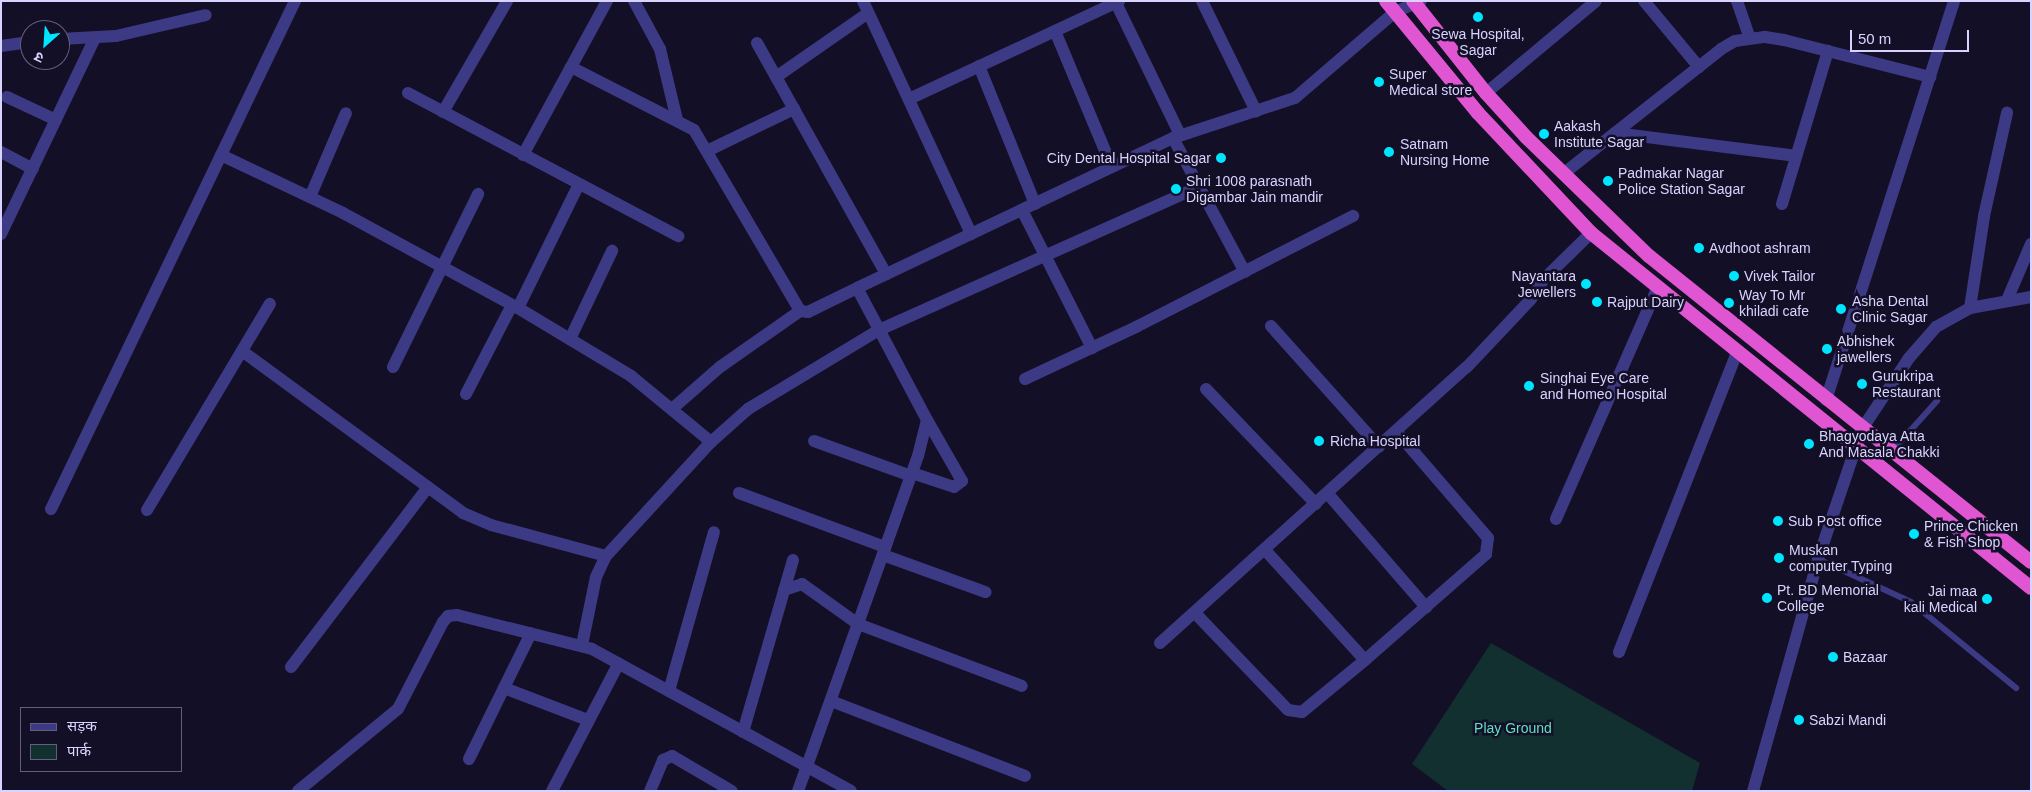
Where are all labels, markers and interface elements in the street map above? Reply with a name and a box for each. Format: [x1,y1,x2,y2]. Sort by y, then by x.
marker: Sewa Hospital, Sagar [1471,10,1485,24]
north arrow [20,20,70,70]
scale bar [1852,20,1971,52]
place label: Sewa Hospital, Sagar [1431,26,1525,58]
text: 50 m [1858,30,1891,47]
text: उ [32,49,46,67]
place label: Super Medical store [1389,66,1472,98]
marker: Super Medical store [1373,76,1385,88]
place label: Aakash Institute Sagar [1554,118,1644,150]
marker: Aakash Institute Sagar [1538,128,1550,140]
place label: Satnam Nursing Home [1400,136,1489,168]
marker: Satnam Nursing Home [1382,145,1396,159]
place label: City Dental Hospital Sagar [1047,150,1211,166]
marker: City Dental Hospital Sagar [1215,152,1227,164]
place label: Padmakar Nagar Police Station Sagar [1618,165,1745,198]
place label: Shri 1008 parasnath Digambar Jain mandir [1186,173,1323,206]
marker: Padmakar Nagar Police Station Sagar [1602,175,1614,187]
marker: Shri 1008 parasnath Digambar Jain mandir [1170,183,1182,195]
place label: Avdhoot ashram [1709,240,1811,256]
marker: Avdhoot ashram [1693,242,1705,254]
place label: Nayantara Jewellers [1511,268,1576,300]
place label: Vivek Tailor [1744,268,1815,284]
marker: Vivek Tailor [1728,270,1740,282]
marker: Nayantara Jewellers [1580,278,1592,290]
place label: Way To Mr khiladi cafe [1739,287,1809,320]
place label: Asha Dental Clinic Sagar [1852,293,1928,326]
place label: Rajput Dairy [1607,294,1684,310]
marker: Rajput Dairy [1591,296,1603,308]
marker: Way To Mr khiladi cafe [1723,297,1735,309]
marker: Asha Dental Clinic Sagar [1834,302,1848,316]
place label: Abhishek jawellers [1837,333,1895,366]
marker: Abhishek jawellers [1821,343,1833,355]
place label: Gurukripa Restaurant [1872,368,1940,401]
place label: Singhai Eye Care and Homeo Hospital [1540,370,1667,402]
marker: Gurukripa Restaurant [1856,378,1868,390]
marker: Singhai Eye Care and Homeo Hospital [1522,379,1536,393]
place label: Bhagyodaya Atta And Masala Chakki [1819,428,1940,461]
place label: Richa Hospital [1330,433,1420,449]
marker: Richa Hospital [1312,434,1326,448]
marker: Bhagyodaya Atta And Masala Chakki [1803,438,1815,450]
place label: Sub Post office [1788,513,1882,529]
marker: Sub Post office [1772,515,1784,527]
place label: Prince Chicken & Fish Shop [1924,518,2018,550]
marker: Prince Chicken & Fish Shop [1908,528,1920,540]
place label: Muskan computer Typing [1789,542,1892,574]
marker: Muskan computer Typing [1773,552,1785,564]
place label: Pt. BD Memorial College [1777,582,1879,614]
place label: Jai maa kali Medical [1904,583,1977,616]
marker: Pt. BD Memorial College [1761,592,1773,604]
marker: Jai maa kali Medical [1981,593,1993,605]
place label: Bazaar [1843,649,1887,665]
marker: Bazaar [1827,651,1839,663]
legend [20,707,182,772]
place label: Sabzi Mandi [1809,712,1886,728]
marker: Sabzi Mandi [1793,714,1805,726]
text: सड़क [67,717,97,734]
park label: Play Ground [1474,720,1552,736]
text: पार्क [67,742,91,759]

